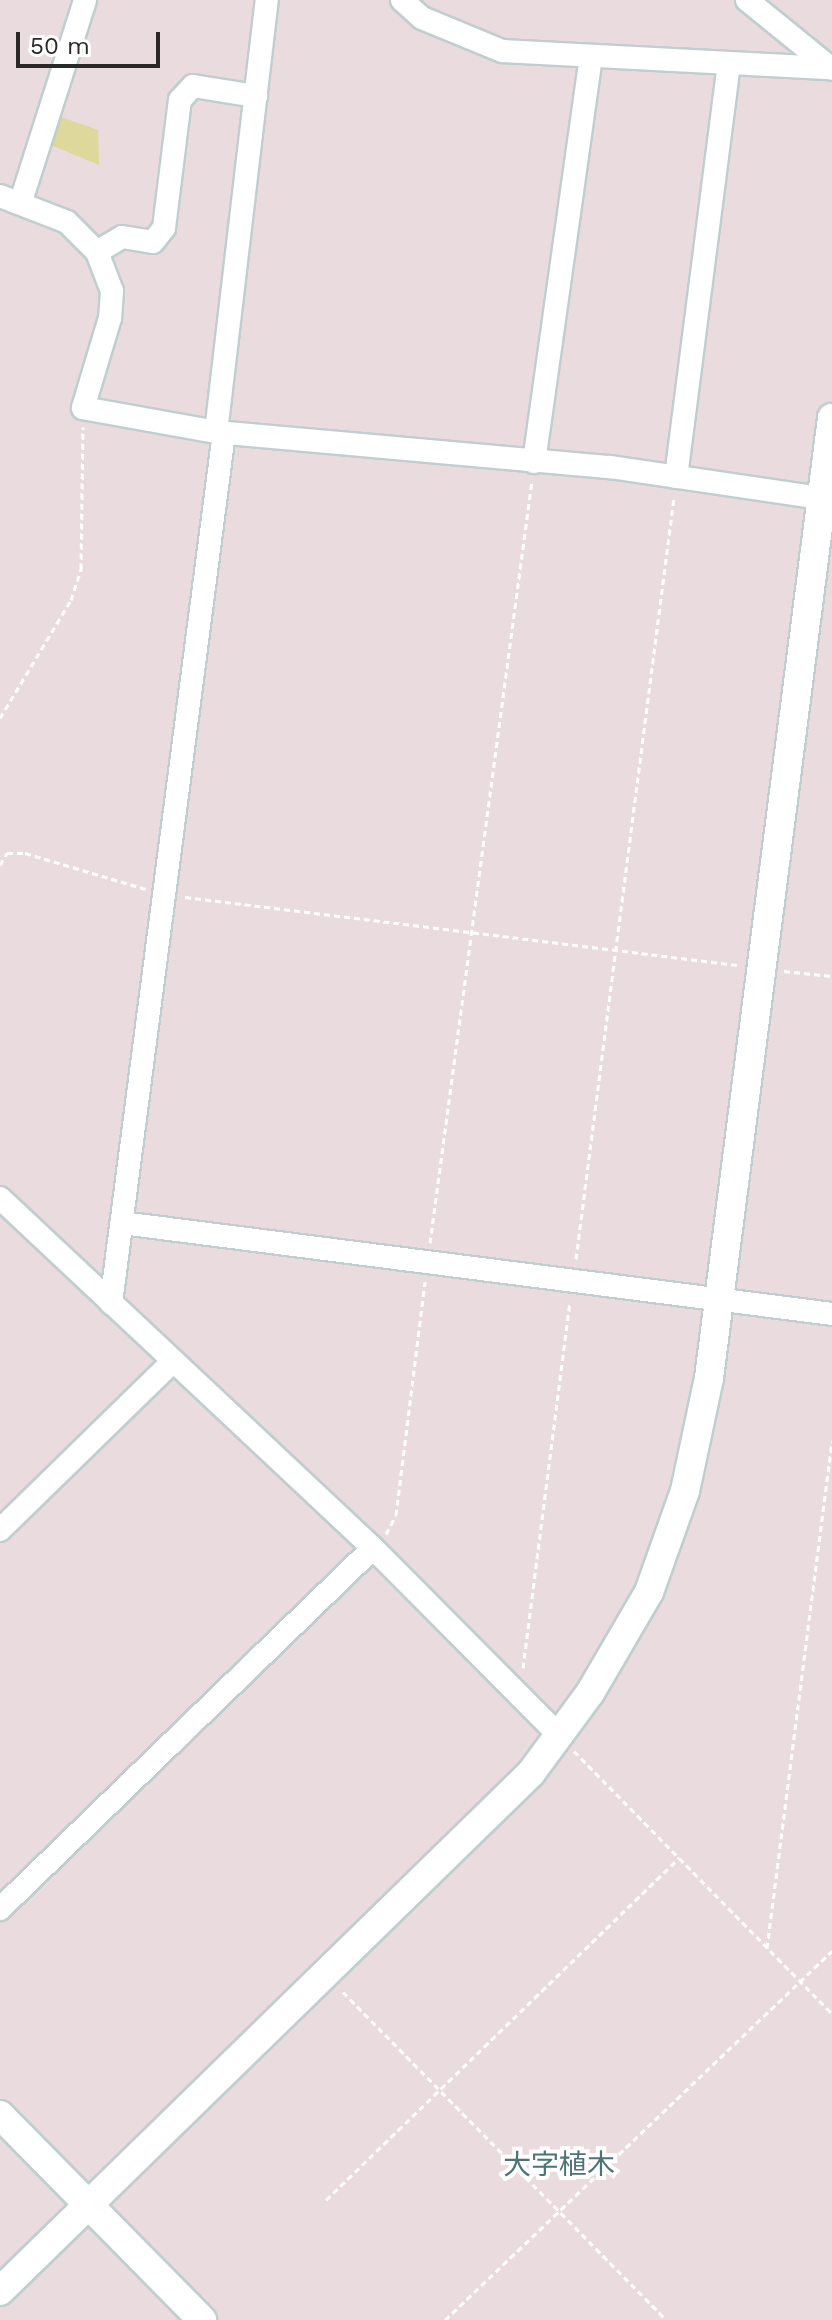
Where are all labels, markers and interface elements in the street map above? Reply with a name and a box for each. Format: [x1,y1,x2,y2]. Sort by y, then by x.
scale bar [20,16,164,66]
text: 50 m [30,32,90,60]
district label: 大字植木 [503,2148,615,2182]

